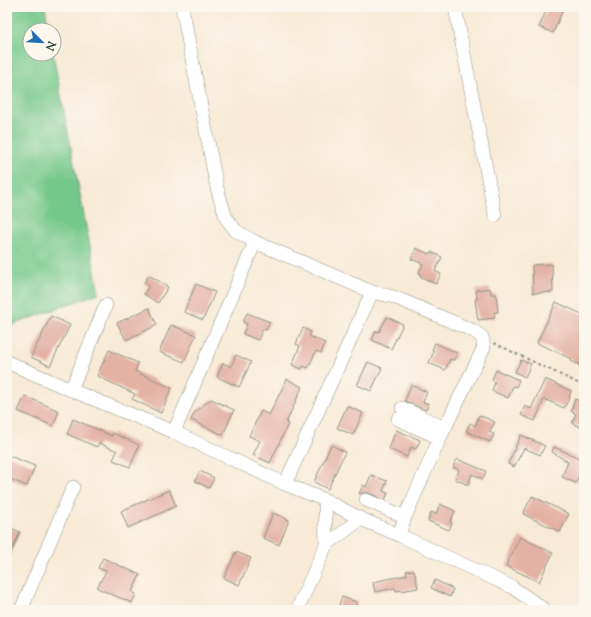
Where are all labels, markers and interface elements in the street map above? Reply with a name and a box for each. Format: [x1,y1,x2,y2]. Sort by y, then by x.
north arrow [22,22,62,62]
text: N [41,37,60,53]

